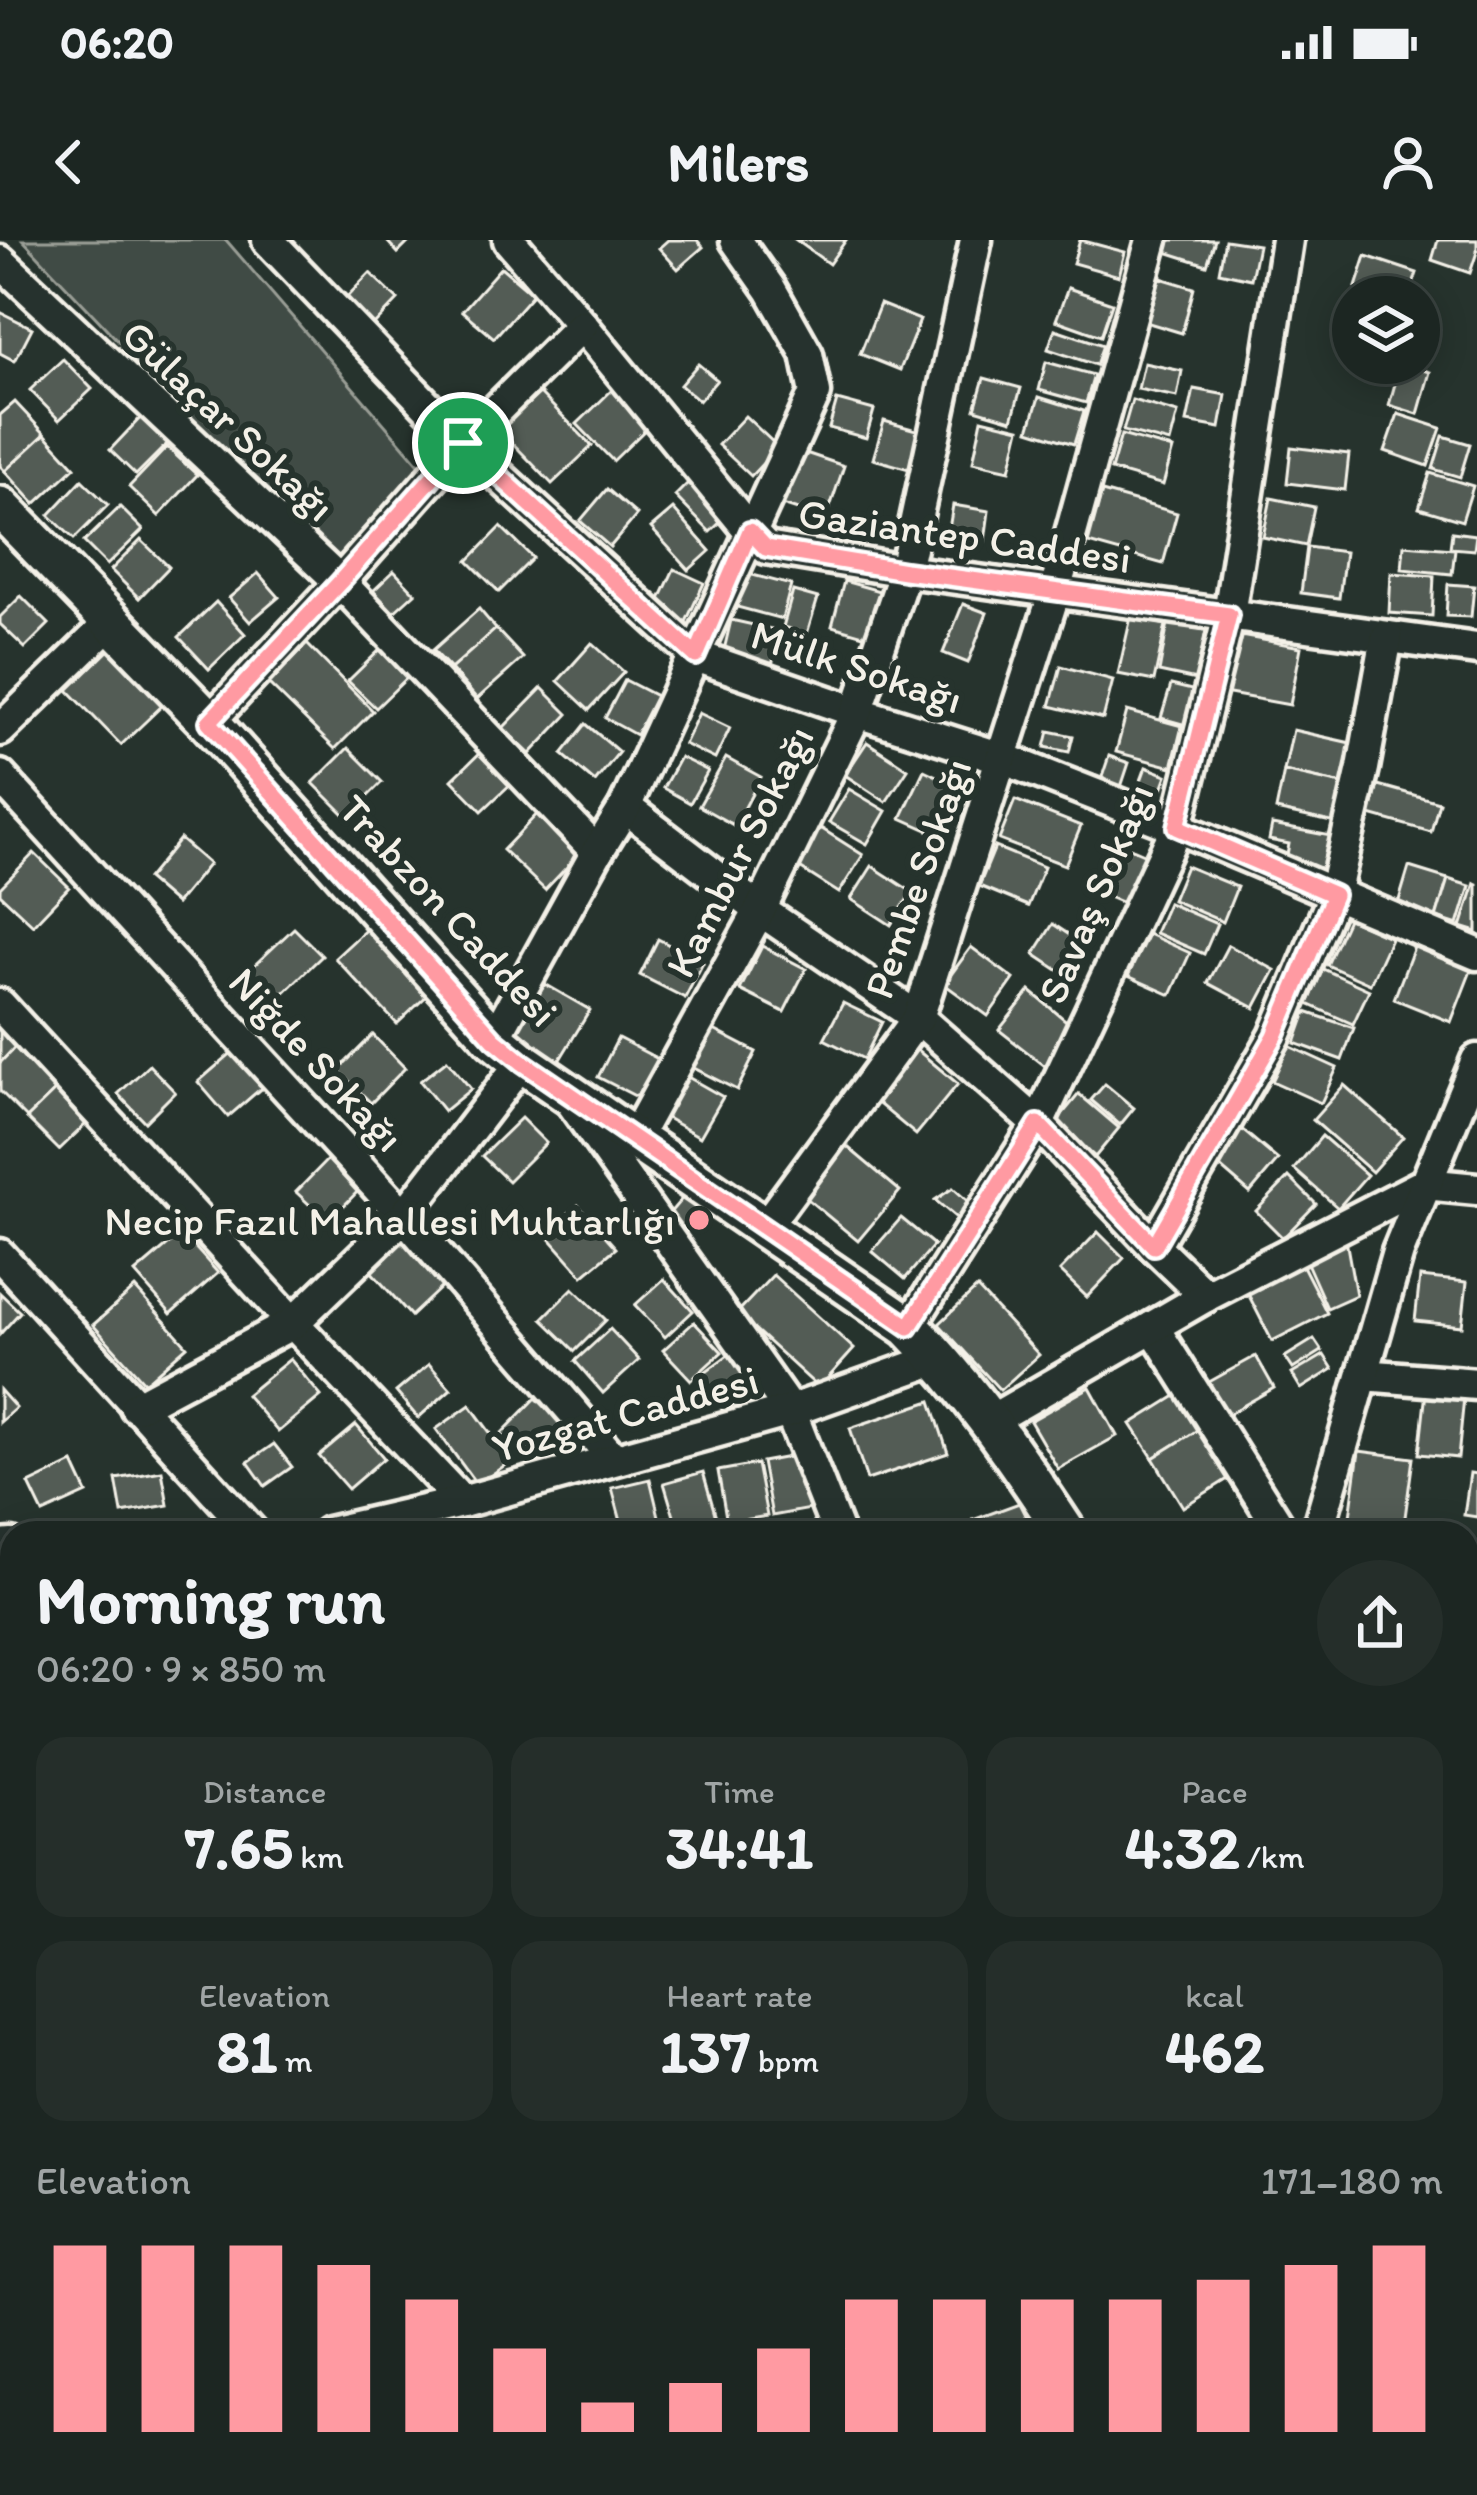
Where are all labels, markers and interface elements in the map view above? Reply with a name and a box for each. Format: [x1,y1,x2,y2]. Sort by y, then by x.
text: 06:20 [60,15,174,69]
icon: back [36,129,102,195]
icon: person [1375,129,1441,195]
text: Milers [668,130,809,195]
map controls [1332,276,1440,384]
button: layers [1332,276,1440,384]
street label: Gülaçar Sokağı [112,309,346,532]
pin [412,392,514,494]
icon: arrive [430,410,496,476]
street label: Gaziantep Caddesi [795,487,1135,584]
street label: Mülk Sokağı [745,608,969,725]
street label: Kambur Sokağı [654,717,825,986]
street label: Pembe Sokağı [853,752,982,1005]
street label: Savaş Sokağı [1026,775,1165,1011]
street label: Trabzon Caddesi [328,784,569,1037]
street label: Niğde Sokağı [218,956,415,1162]
place label: Necip Fazıl Mahallesi Muhtarlığı [104,1195,675,1246]
marker: Necip Fazıl Mahallesi Muhtarlığı [686,1207,712,1233]
street label: Yozgat Caddesi [487,1354,764,1473]
text: Morning run [36,1560,385,1640]
button: share [1317,1560,1443,1686]
text: 06:20 · 9 × 850 m [36,1645,326,1692]
text: Distance [203,1772,326,1811]
text: Time [704,1772,775,1811]
text: Pace [1181,1772,1248,1811]
text: 7.65 [185,1811,293,1883]
text: 34:41 [666,1811,813,1883]
text: 4:32 [1125,1811,1240,1883]
text: km [293,1837,344,1876]
text: /km [1240,1837,1304,1876]
text: Elevation [199,1976,330,2015]
text: Heart rate [666,1976,813,2015]
text: kcal [1185,1976,1244,2015]
text: 81 [217,2015,277,2087]
text: 137 [660,2015,750,2087]
text: 462 [1165,2015,1264,2087]
text: m [277,2041,312,2080]
text: bpm [750,2041,819,2080]
text: Elevation [36,2157,191,2204]
text: 171–180 m [1261,2157,1443,2204]

